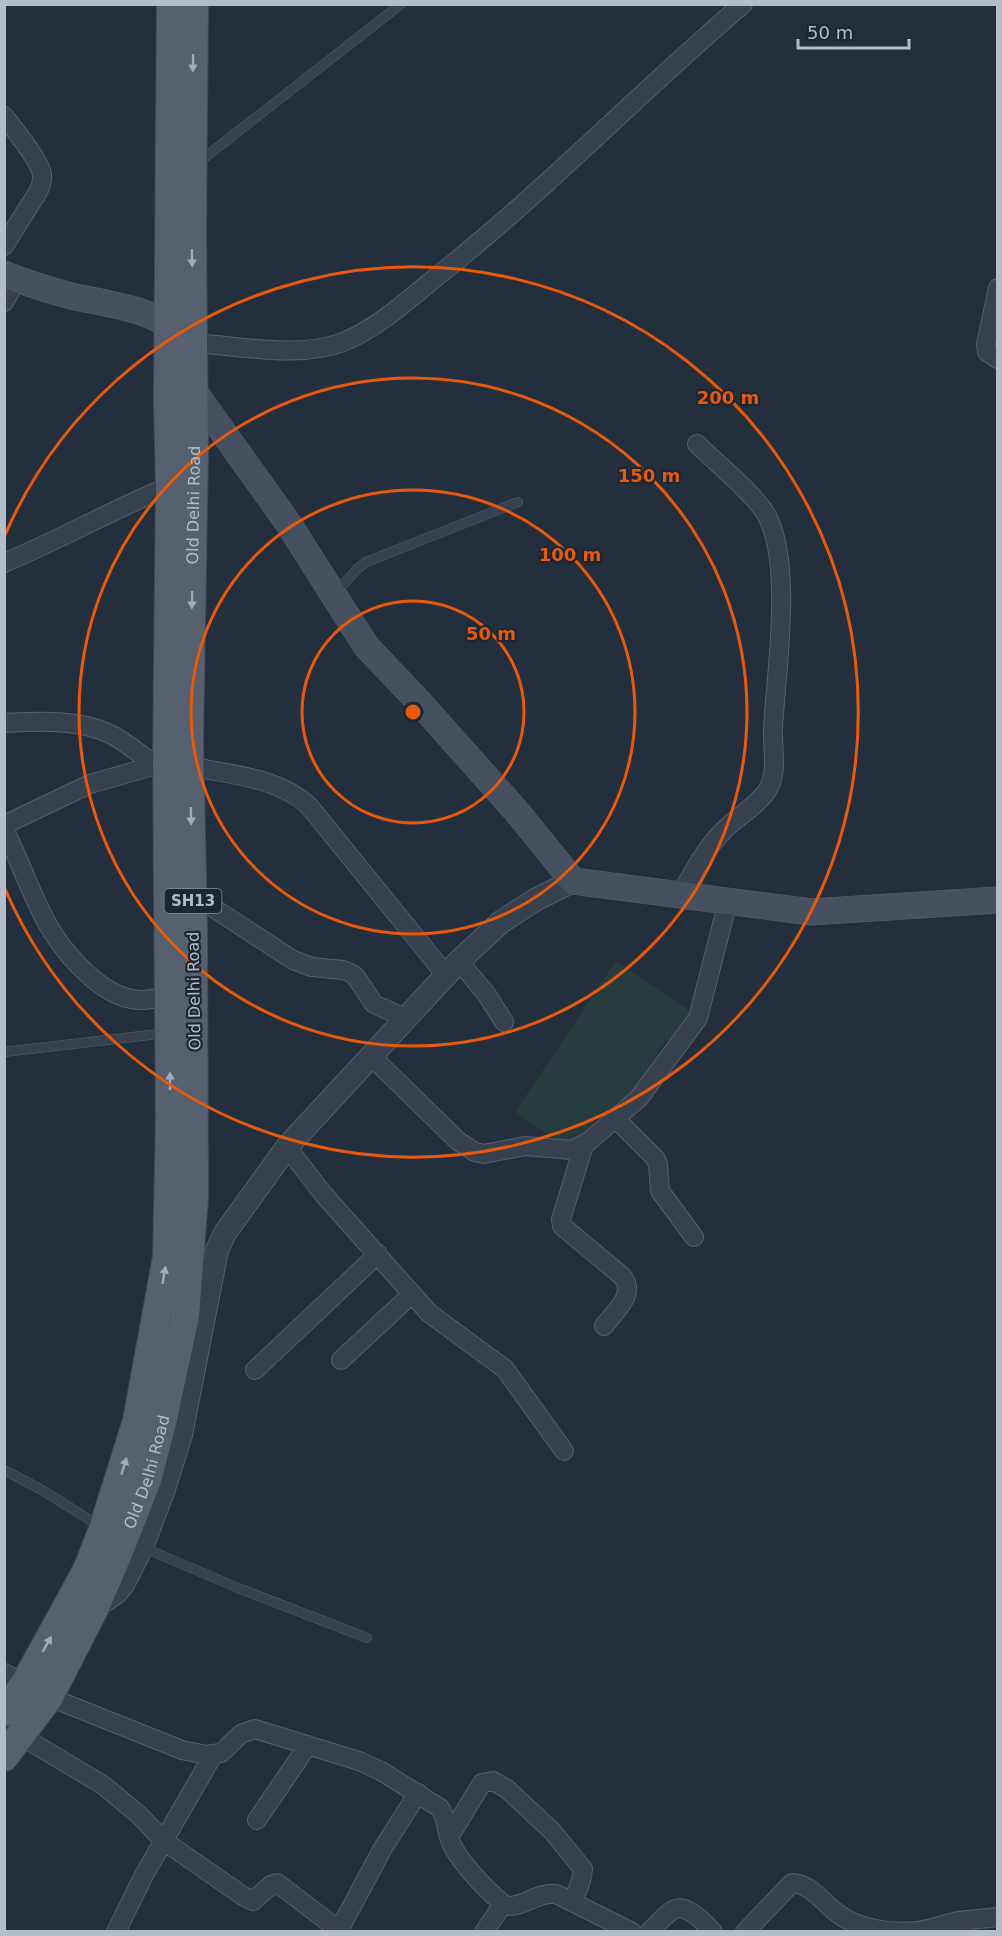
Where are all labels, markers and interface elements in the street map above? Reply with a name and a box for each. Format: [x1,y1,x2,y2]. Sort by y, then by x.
scale bar [798,12,909,50]
text: 50 m [807,22,853,43]
one-way arrow [188,53,198,72]
one-way arrow [188,248,197,267]
text: 200 m [697,387,759,408]
street label: Old Delhi Road [183,446,204,565]
text: 150 m [618,465,680,486]
text: 100 m [539,544,601,565]
one-way arrow [187,590,197,609]
text: 50 m [466,623,516,644]
centre of rings [403,702,423,722]
one-way arrow [186,806,196,825]
road number: SH13 [164,889,222,913]
street label: Old Delhi Road [183,931,205,1051]
one-way arrow [165,1071,175,1090]
one-way arrow [160,1266,169,1285]
street label: Old Delhi Road [119,1413,173,1532]
one-way arrow [120,1457,129,1475]
one-way arrow [41,1636,52,1652]

